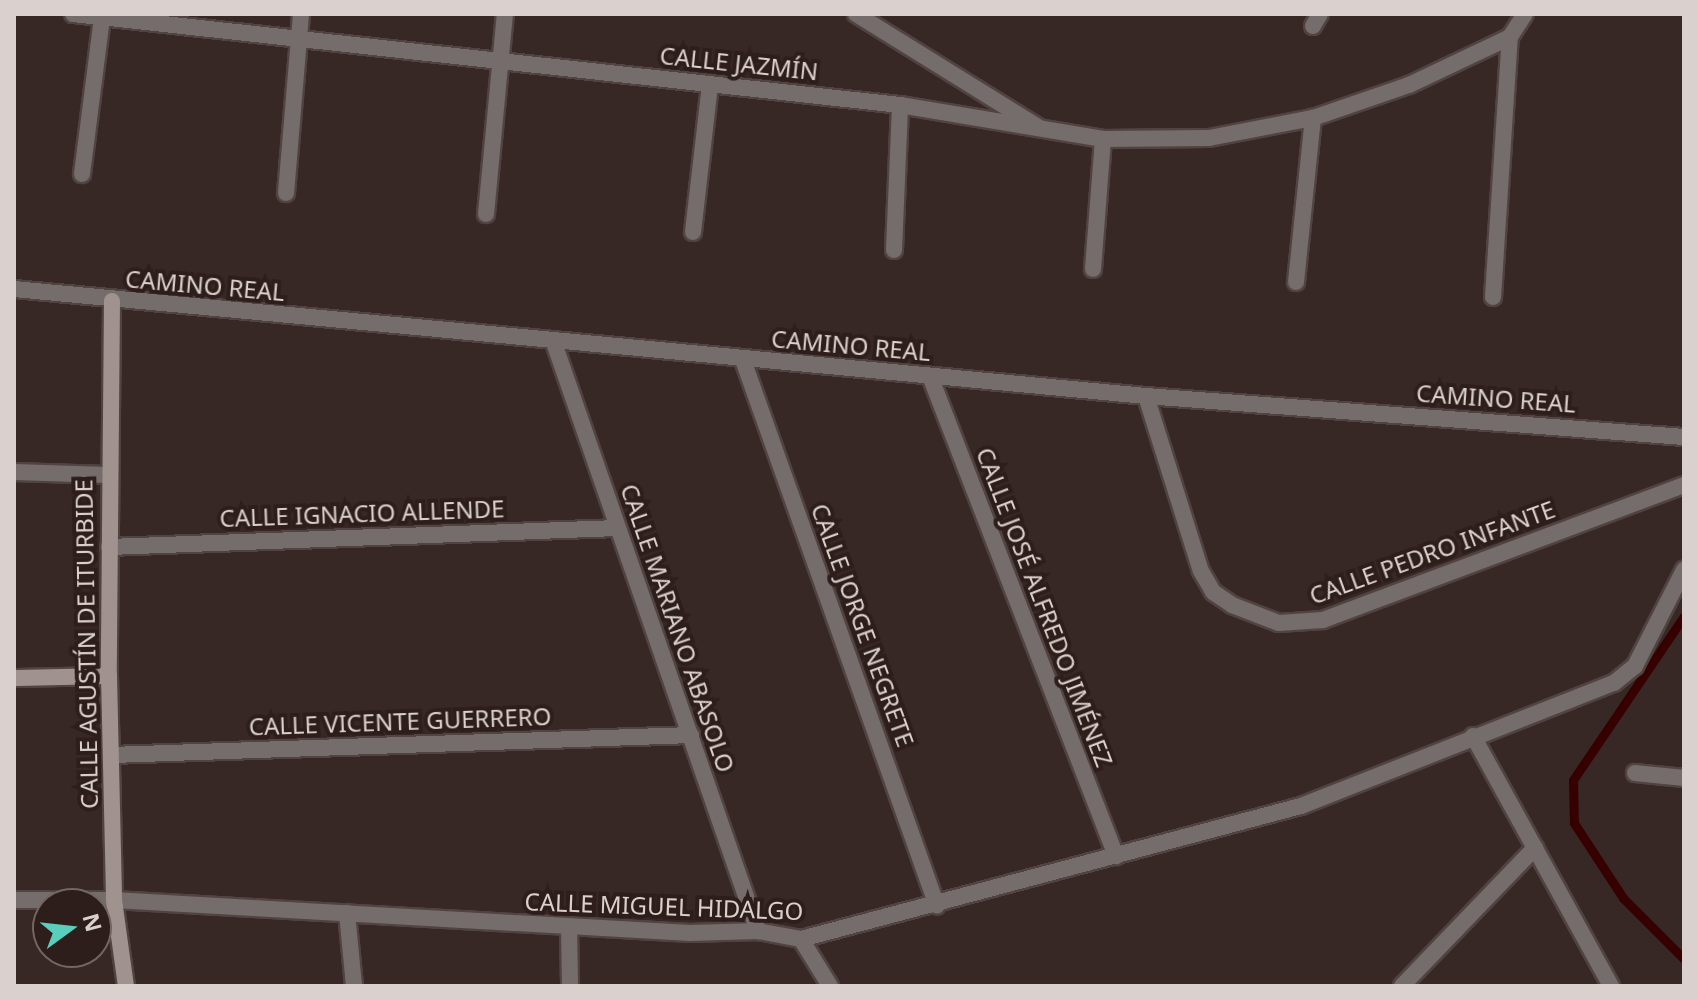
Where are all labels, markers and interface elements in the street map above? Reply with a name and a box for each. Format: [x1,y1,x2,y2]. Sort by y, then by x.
street label: CALLE JAZMÍN [658,40,820,86]
street label: CAMINO REAL [124,264,286,306]
street label: CAMINO REAL [770,324,932,366]
street label: CAMINO REAL [1415,378,1577,418]
street label: CALLE JOSÉ ALFREDO JIMÉNEZ [971,443,1119,771]
street label: CALLE AGUSTÍN DE ITURBIDE [69,479,103,809]
street label: CALLE MARIANO ABASOLO [615,480,741,776]
street label: CALLE IGNACIO ALLENDE [219,494,505,532]
street label: CALLE PEDRO INFANTE [1305,494,1559,610]
street label: CALLE JORGE NEGRETE [806,500,920,750]
street label: CALLE VICENTE GUERRERO [248,701,552,741]
street label: CALLE MIGUEL HIDALGO [524,887,804,925]
north arrow [32,888,112,968]
text: N [76,910,110,935]

